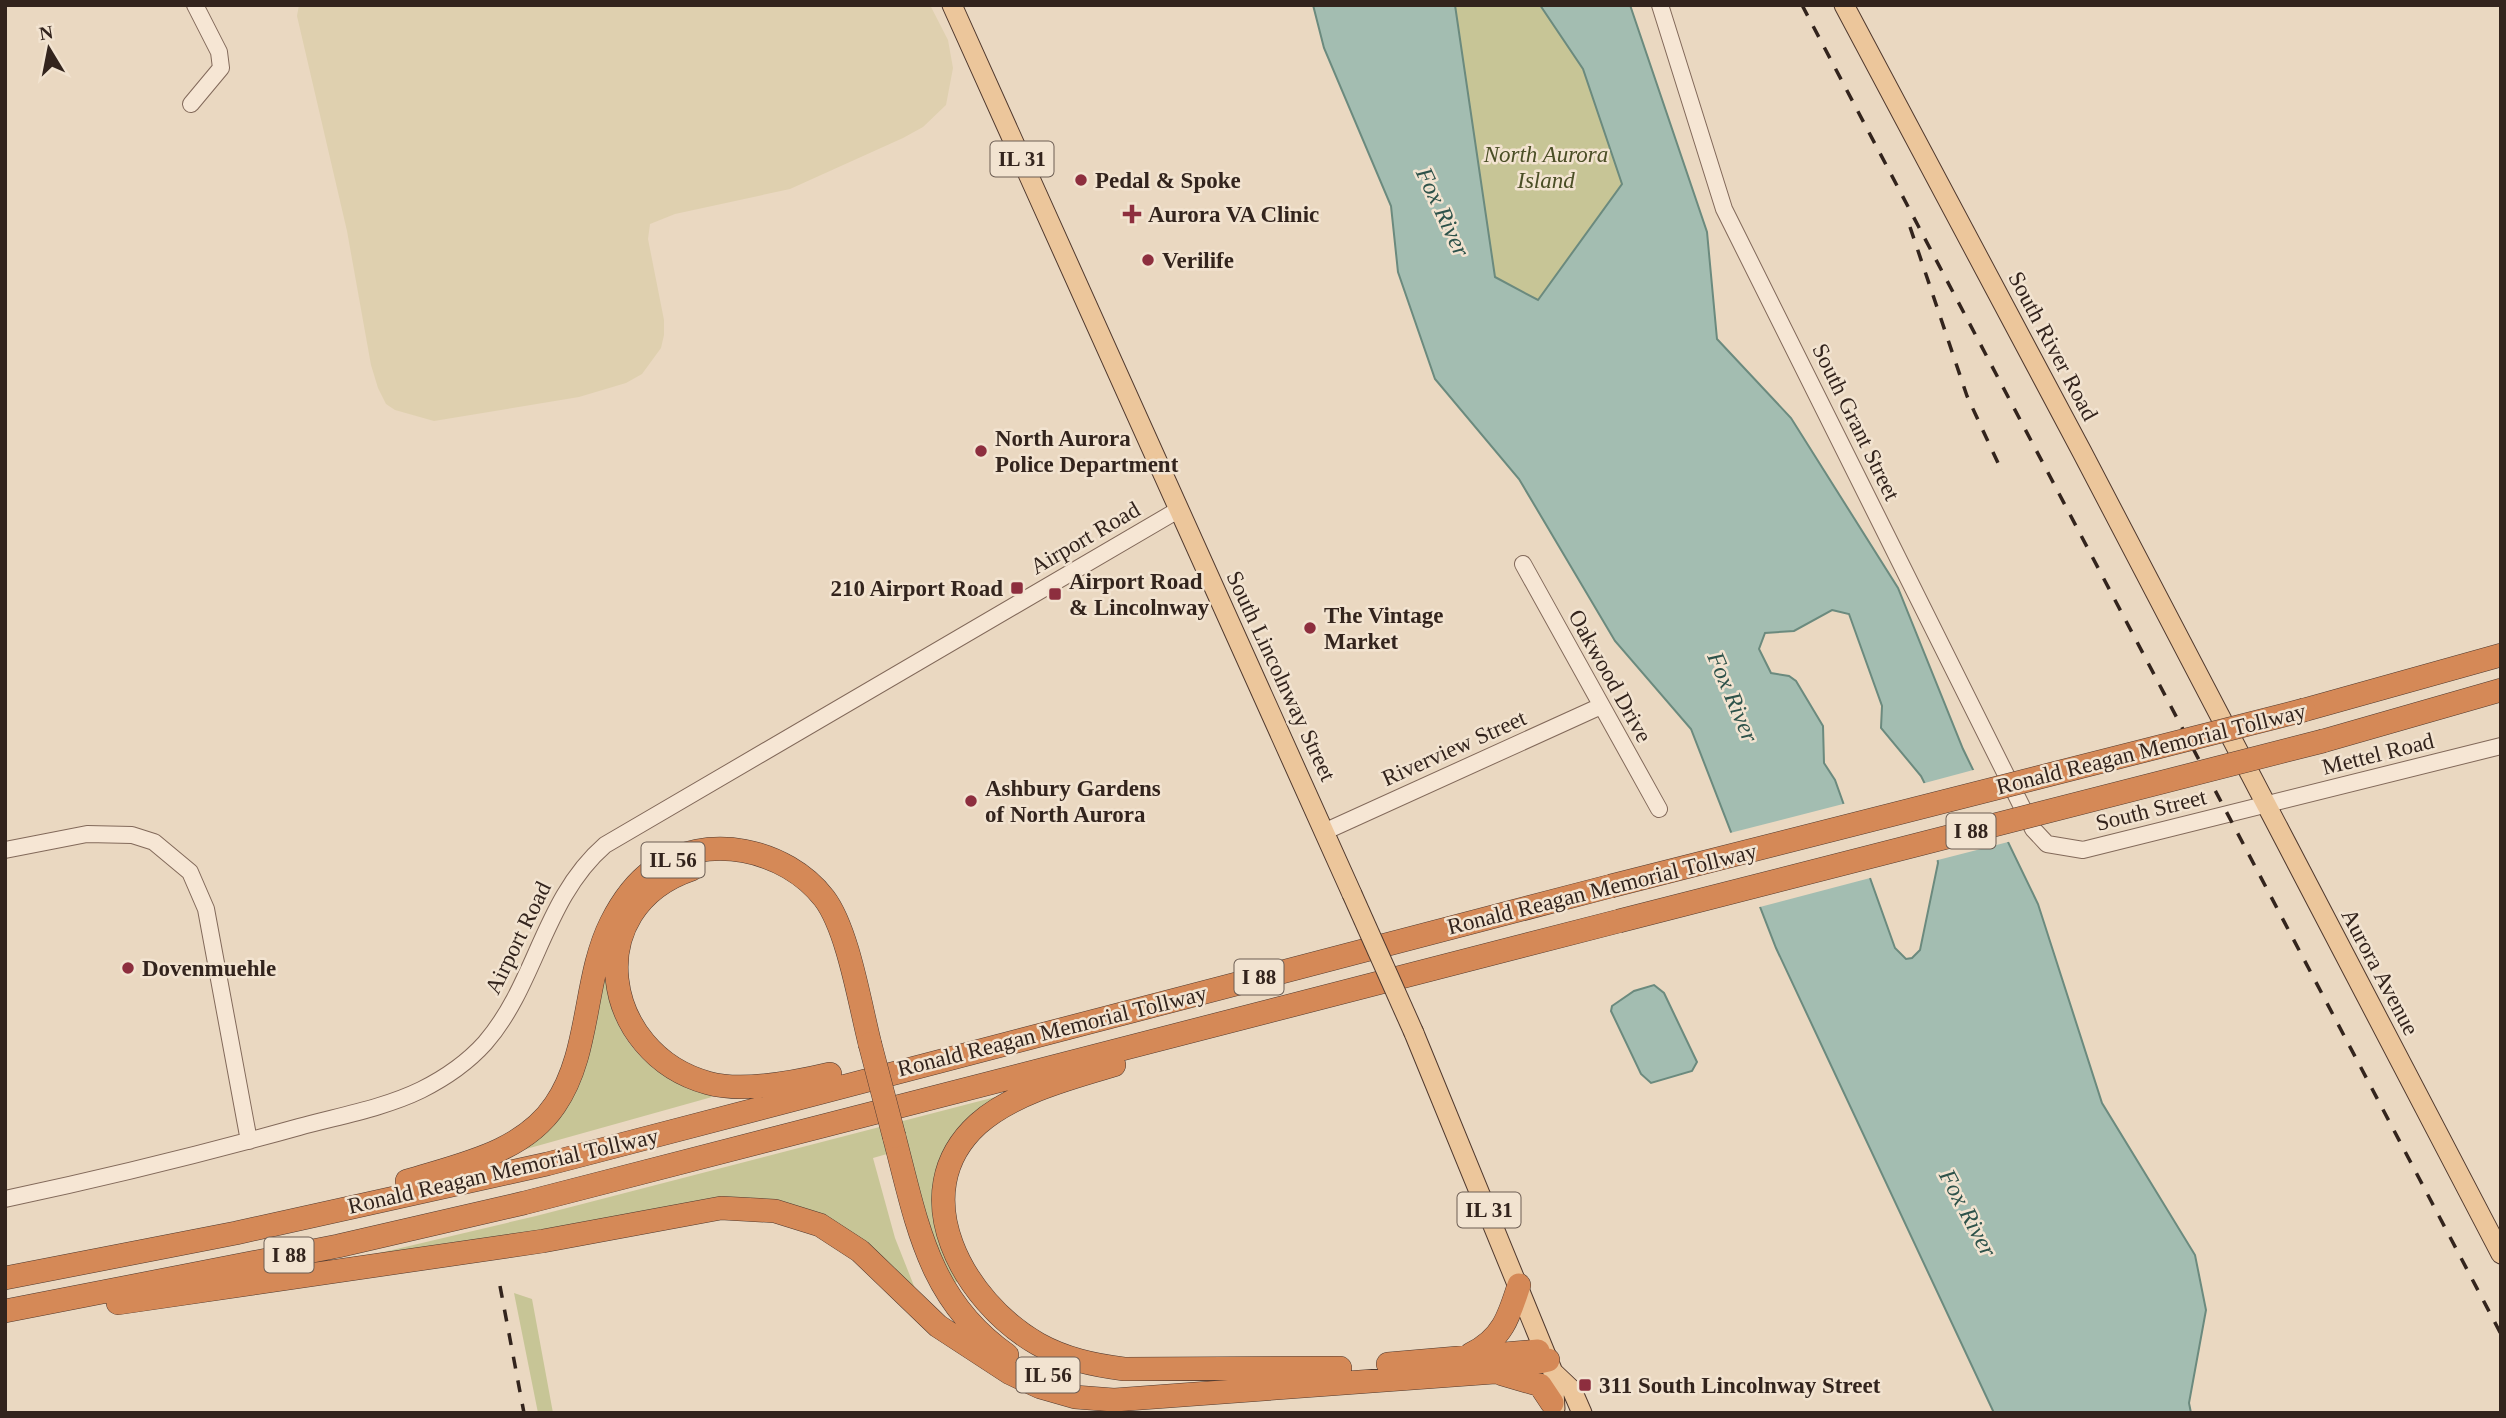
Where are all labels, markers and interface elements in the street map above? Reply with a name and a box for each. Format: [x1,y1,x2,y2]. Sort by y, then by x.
north arrow [14,14,84,84]
text: N [38,21,55,44]
road number: IL 31 [990,142,1054,176]
park label: North Aurora Island [1483,142,1608,193]
water label: Fox River [1411,162,1475,261]
place label: Pedal & Spoke [1095,168,1241,193]
marker: Pedal & Spoke [1073,172,1089,188]
place label: Aurora VA Clinic [1148,202,1319,227]
marker: Aurora VA Clinic [1122,204,1142,224]
place label: Verilife [1162,248,1234,273]
marker: Verilife [1140,252,1156,268]
street label: South River Road [2003,267,2103,425]
street label: South Grant Street [1807,340,1905,505]
place label: North Aurora Police Department [995,426,1179,477]
marker: North Aurora Police Department [973,443,989,459]
street label: Airport Road [1026,496,1145,579]
street label: South Lincolnway Street [1221,567,1341,785]
place label: Airport Road & Lincolnway [1069,569,1209,620]
place label: 210 Airport Road [831,576,1003,601]
marker: 210 Airport Road [1009,580,1025,596]
marker: Airport Road & Lincolnway [1047,586,1063,602]
place label: The Vintage Market [1324,603,1443,654]
street label: Oakwood Drive [1563,605,1657,747]
marker: The Vintage Market [1302,620,1318,636]
water label: Fox River [1702,647,1764,747]
street label: Ronald Reagan Memorial Tollway [1994,698,2309,800]
street label: Riverview Street [1378,705,1531,791]
street label: Mettel Road [2320,728,2437,780]
place label: Ashbury Gardens of North Aurora [985,776,1161,827]
street label: South Street [2093,784,2209,836]
marker: Ashbury Gardens of North Aurora [963,793,979,809]
road number: I 88 [1946,814,1996,848]
street label: Ronald Reagan Memorial Tollway [1445,838,1760,940]
road number: IL 56 [642,842,704,878]
street label: Airport Road [480,877,556,998]
street label: Aurora Avenue [2336,905,2424,1039]
place label: Dovenmuehle [142,956,276,981]
marker: Dovenmuehle [120,960,136,976]
road number: I 88 [1234,960,1284,995]
street label: Ronald Reagan Memorial Tollway [895,980,1210,1082]
street label: Ronald Reagan Memorial Tollway [345,1123,661,1219]
water label: Fox River [1934,1164,2002,1262]
road number: IL 31 [1458,1192,1520,1228]
road number: I 88 [264,1238,314,1272]
road number: IL 56 [1016,1358,1080,1392]
place label: 311 South Lincolnway Street [1599,1373,1881,1398]
marker: 311 South Lincolnway Street [1577,1377,1593,1393]

